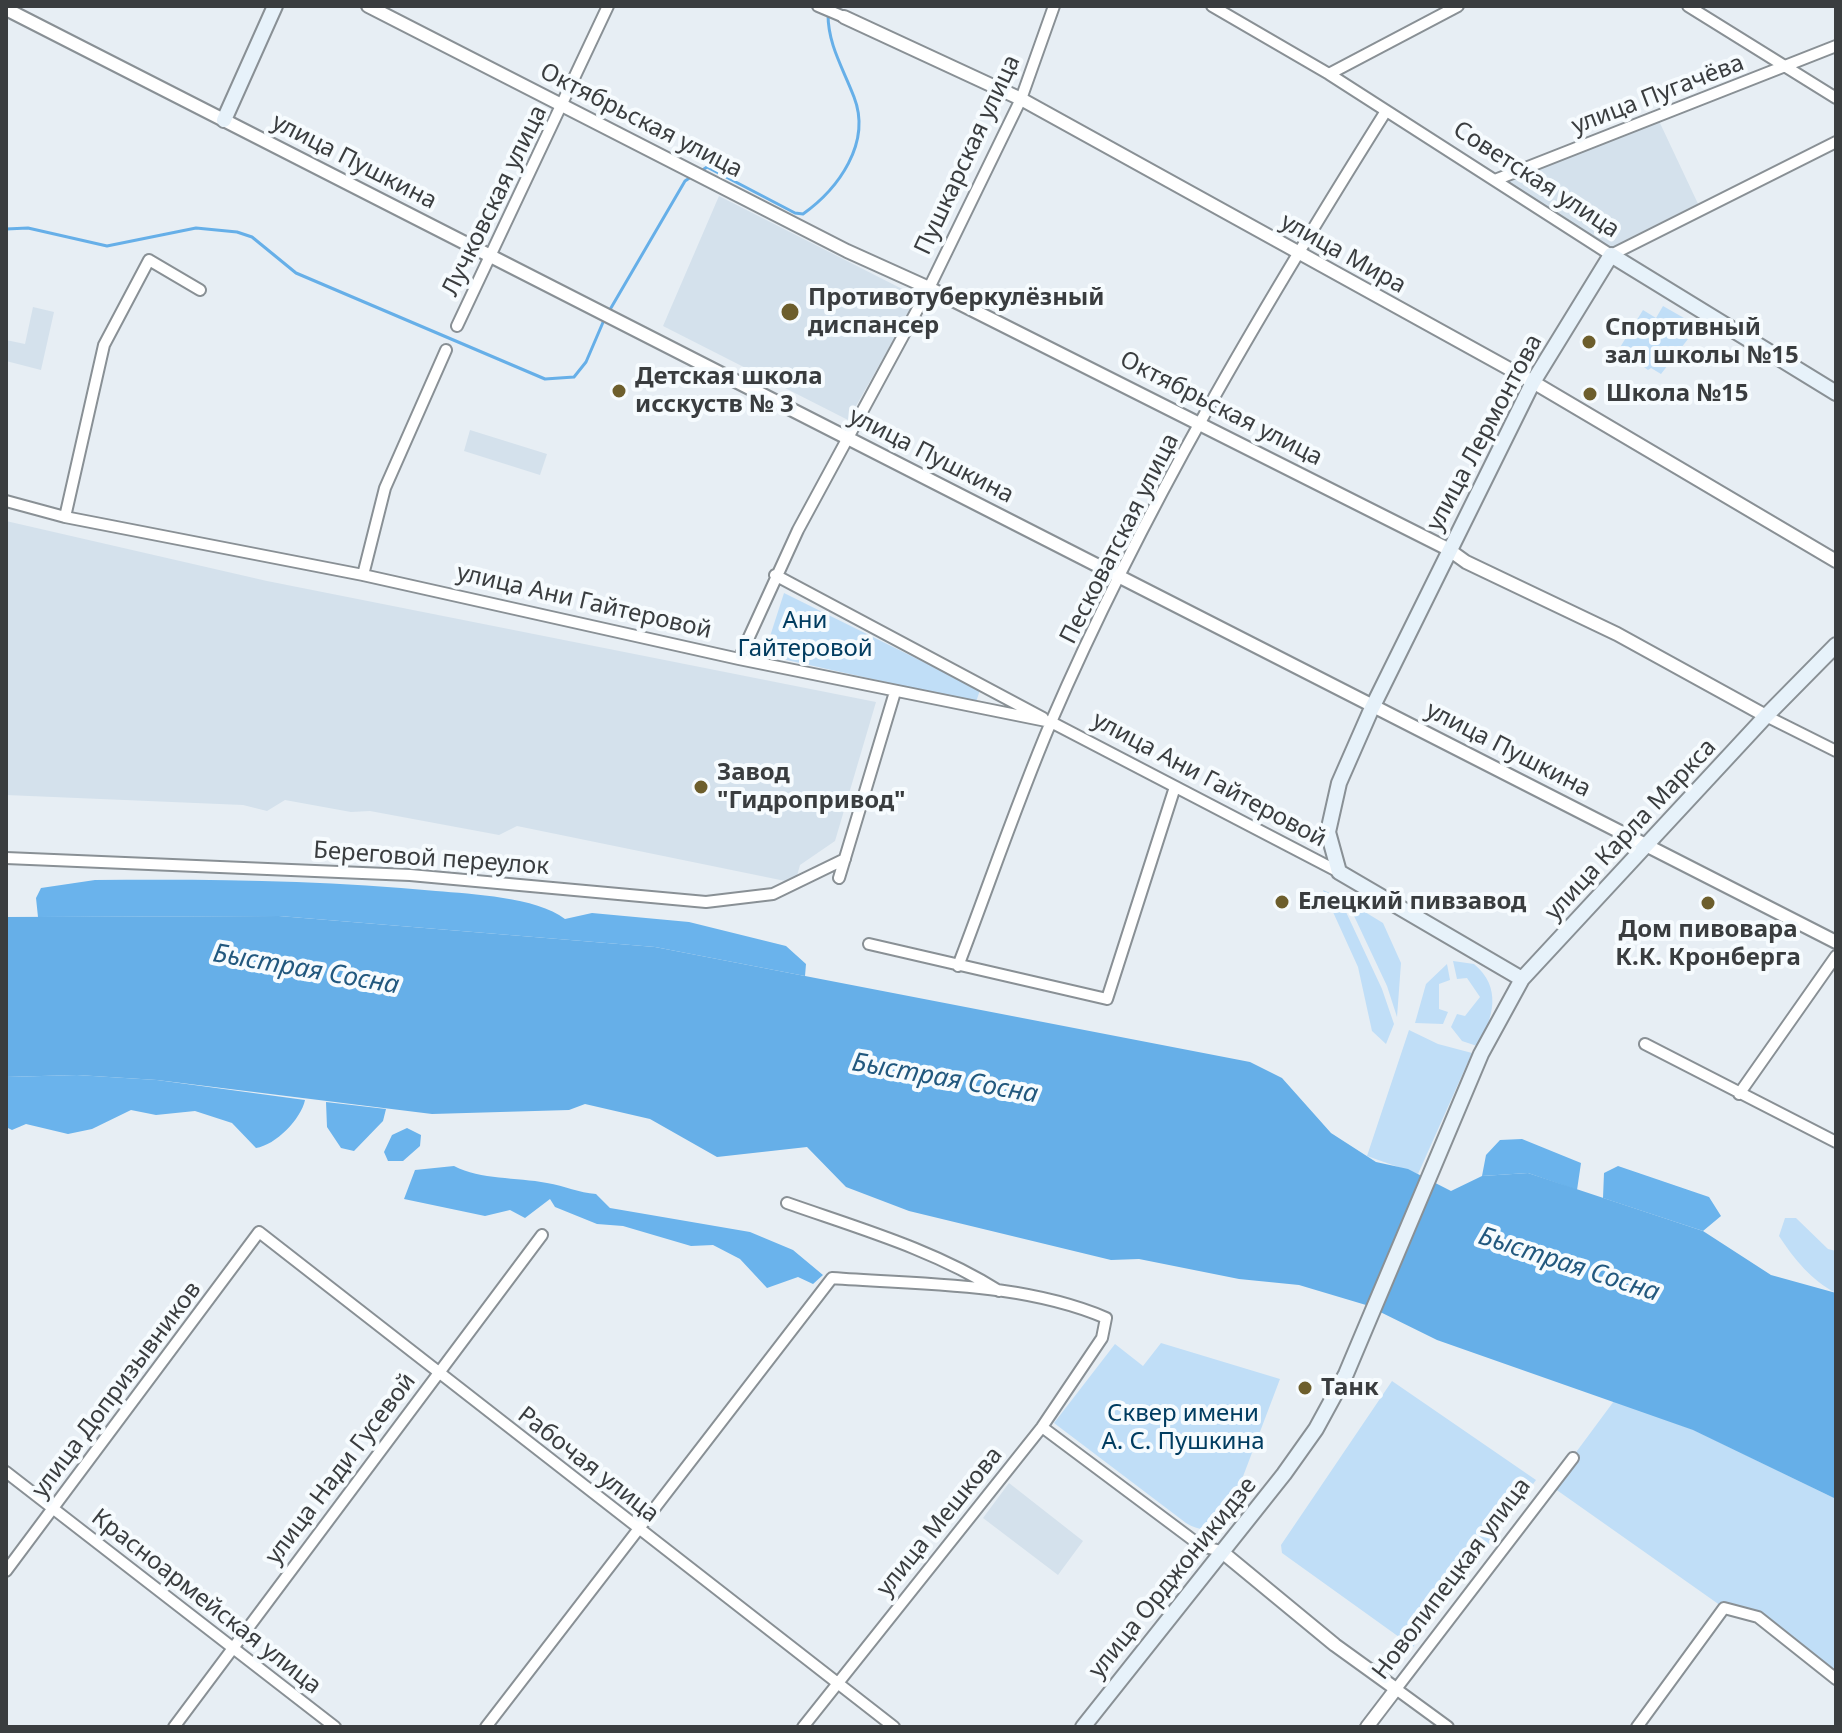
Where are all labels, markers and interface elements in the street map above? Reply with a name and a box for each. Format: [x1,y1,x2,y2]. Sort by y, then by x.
street label: улица Пугачёва [1568,49,1748,141]
street label: Пушкарская улица [909,51,1027,259]
street label: Октябрьская улица [535,57,747,185]
street label: Лучковская улица [436,101,554,301]
street label: улица Пушкина [267,108,441,216]
street label: Советская улица [1447,115,1625,245]
street label: улица Мира [1275,208,1411,300]
place label: Противотуберкулёзный диспансер [808,284,1105,340]
marker: Противотуберкулёзный диспансер [779,301,801,323]
place label: Спортивный зал школы №15 [1605,314,1799,370]
street label: улица Лермонтова [1421,330,1549,536]
marker: Спортивный зал школы №15 [1580,333,1598,351]
street label: Октябрьская улица [1115,345,1327,473]
place label: Детская школа исскуств № 3 [635,363,823,419]
place label: Школа №15 [1606,380,1748,408]
marker: Детская школа исскуств № 3 [610,382,628,400]
marker: Школа №15 [1581,385,1599,403]
street label: улица Пушкина [844,402,1018,510]
street label: Песковатская улица [1054,429,1186,649]
street label: улица Ани Гайтеровой [454,559,714,645]
park label: Ани Гайтеровой [737,607,873,663]
street label: улица Пушкина [1421,696,1595,804]
street label: улица Ани Гайтеровой [1087,706,1331,854]
street label: улица Карла Маркса [1539,733,1723,927]
place label: Завод "Гидропривод" [717,759,905,815]
marker: Завод "Гидропривод" [692,778,710,796]
street label: Береговой переулок [312,836,550,882]
place label: Елецкий пивзавод [1298,888,1526,916]
marker: Елецкий пивзавод [1273,893,1291,911]
marker: Дом пивовара К.К. Кронберга [1699,894,1717,912]
place label: Дом пивовара К.К. Кронберга [1615,916,1801,972]
water label: Быстрая Сосна [210,938,402,1002]
water label: Быстрая Сосна [849,1047,1041,1111]
water label: Быстрая Сосна [1475,1221,1663,1309]
street label: улица Допризывников [26,1276,208,1504]
street label: улица Нади Гусевой [260,1368,422,1570]
place label: Танк [1321,1374,1379,1402]
marker: Танк [1296,1379,1314,1397]
park label: Сквер имени А. С. Пушкина [1101,1400,1265,1456]
street label: Рабочая улица [512,1401,664,1529]
street label: улица Мешкова [871,1441,1009,1603]
street label: улица Орджоникидзе [1083,1472,1263,1684]
street label: Новолипецкая улица [1367,1472,1537,1686]
street label: Красноармейская улица [85,1503,327,1701]

